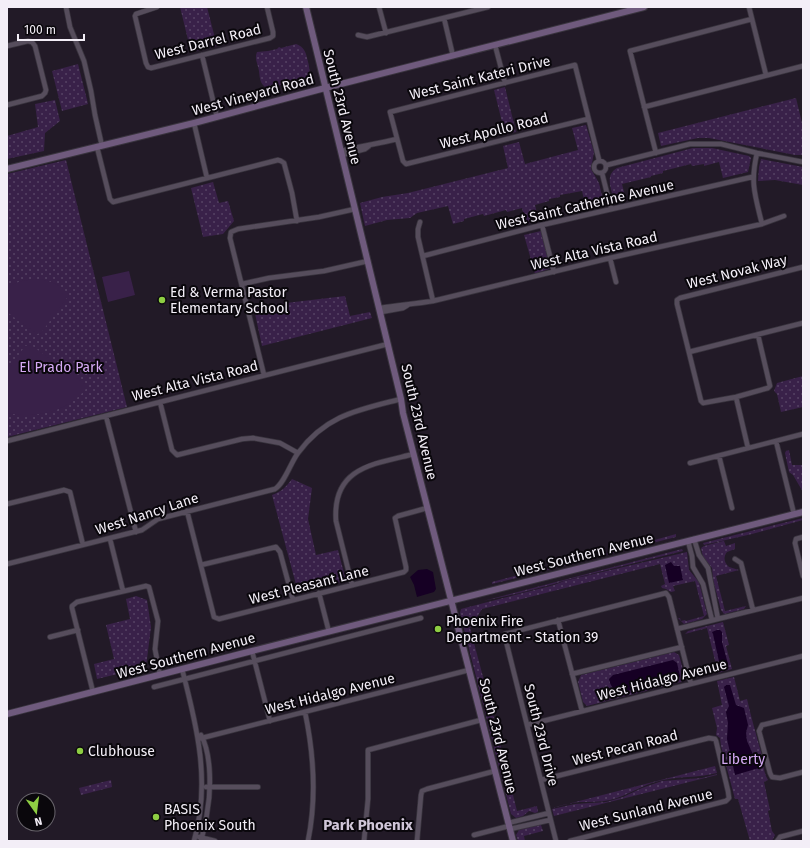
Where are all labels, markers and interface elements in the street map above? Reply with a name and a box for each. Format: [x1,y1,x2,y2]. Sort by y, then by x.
scale bar [18,16,84,42]
street label: West Darrel Road [153,21,263,63]
text: 100 m [24,23,56,37]
street label: South 23rd Avenue [319,48,365,166]
street label: West Saint Kateri Drive [408,52,552,104]
street label: West Vineyard Road [190,71,316,119]
street label: West Apollo Road [438,109,550,153]
street label: West Saint Catherine Avenue [494,176,676,234]
street label: West Alta Vista Road [529,228,659,274]
street label: West Novak Way [685,251,789,293]
place label: Ed & Verma Pastor Elementary School [170,284,288,317]
marker: Ed & Verma Pastor Elementary School [157,295,167,305]
street label: West Alta Vista Road [130,357,260,405]
park label: El Prado Park [19,359,104,376]
street label: South 23rd Avenue [397,362,441,482]
street label: West Nancy Lane [93,489,201,539]
street label: West Southern Avenue [513,529,655,581]
street label: West Pleasant Lane [247,562,371,608]
place label: Phoenix Fire Department - Station 39 [446,613,598,646]
marker: Phoenix Fire Department - Station 39 [433,624,443,634]
street label: West Southern Avenue [115,629,257,683]
street label: West Hidalgo Avenue [595,656,729,704]
street label: West Hidalgo Avenue [263,670,397,718]
street label: South 23rd Avenue [475,677,521,795]
street label: South 23rd Drive [520,682,562,788]
street label: West Pecan Road [571,727,679,769]
place label: Clubhouse [88,743,155,760]
marker: Clubhouse [75,746,85,756]
park label: Liberty [721,751,765,768]
street label: West Sunland Avenue [578,785,714,835]
north arrow [16,792,56,832]
place label: BASIS Phoenix South [164,801,256,834]
marker: BASIS Phoenix South [151,812,161,822]
text: N [33,814,43,828]
district label: Park Phoenix [323,816,413,834]

